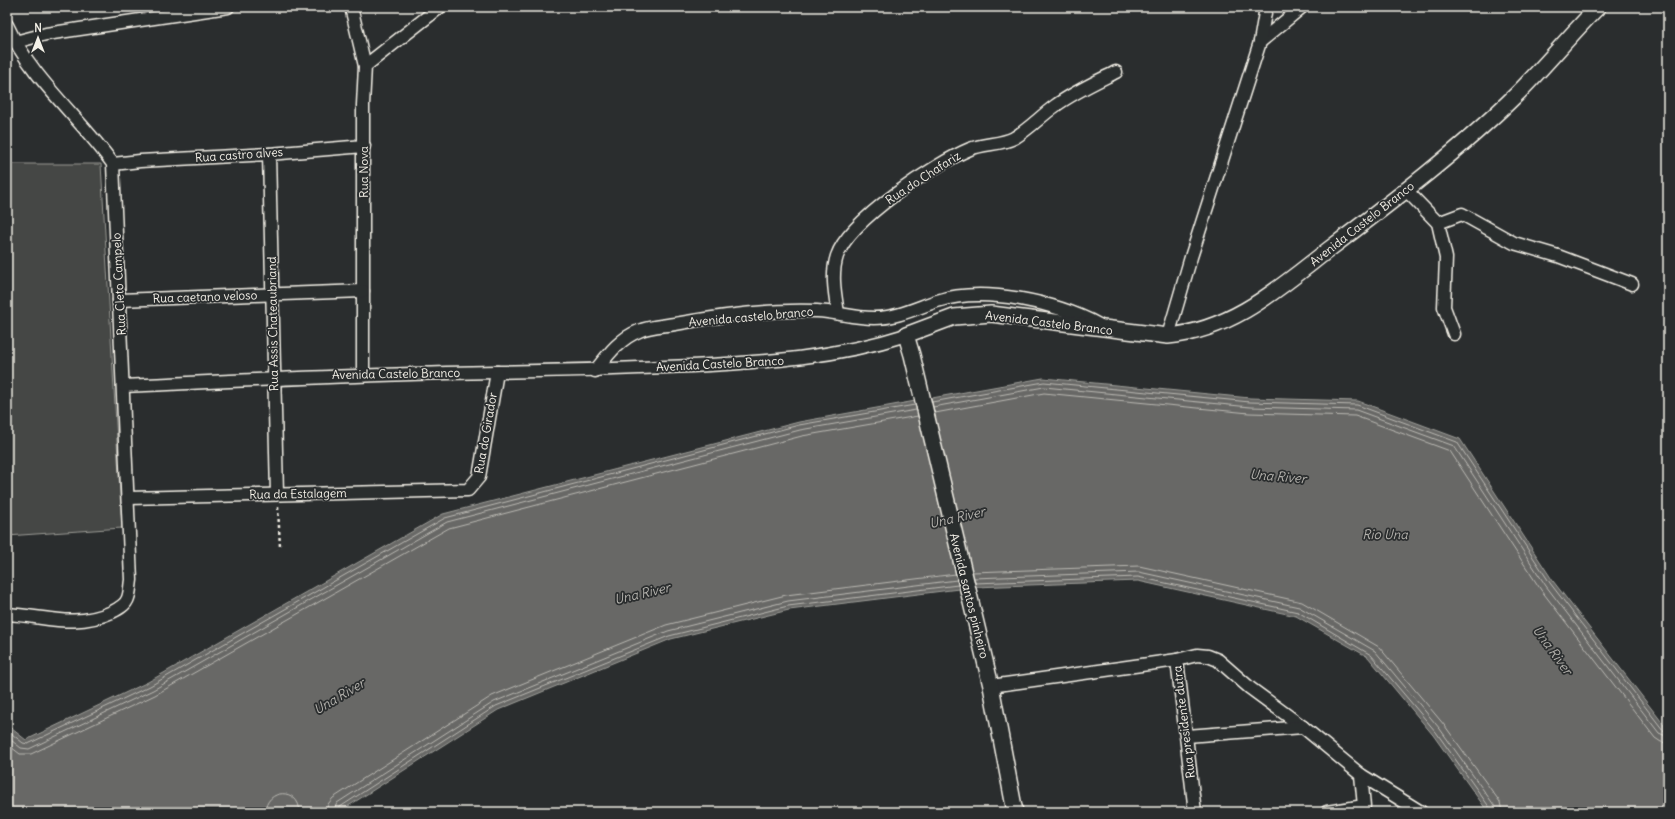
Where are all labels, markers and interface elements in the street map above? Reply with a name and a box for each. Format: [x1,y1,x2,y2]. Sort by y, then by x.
north arrow [18,18,58,58]
text: N [34,21,42,35]
street label: Rua castro alves [194,144,284,165]
street label: Rua Nova [356,146,371,198]
street label: Rua do Chafariz [882,148,963,207]
street label: Avenida Castelo Branco [1307,178,1417,269]
street label: Rua Cleto Campelo [108,232,129,336]
street label: Rua Assis Chateaubriand [264,256,281,392]
street label: Rua caetano veloso [152,287,258,306]
street label: Avenida castelo branco [688,304,814,329]
street label: Avenida Castelo Branco [984,307,1114,338]
street label: Avenida Castelo Branco [656,353,785,374]
street label: Avenida Castelo Branco [332,365,460,382]
street label: Rua do Girador [471,391,500,475]
water label: Una River [1249,466,1309,488]
street label: Rua da Estalagem [249,485,347,502]
water label: Una River [928,502,988,532]
water label: Rio Una [1362,526,1408,543]
street label: Avenida santos pinheiro [947,532,992,660]
water label: Una River [613,578,673,608]
water label: Una River [1529,622,1577,680]
street label: Rua presidente dutra [1169,665,1198,779]
water label: Una River [311,674,369,718]

